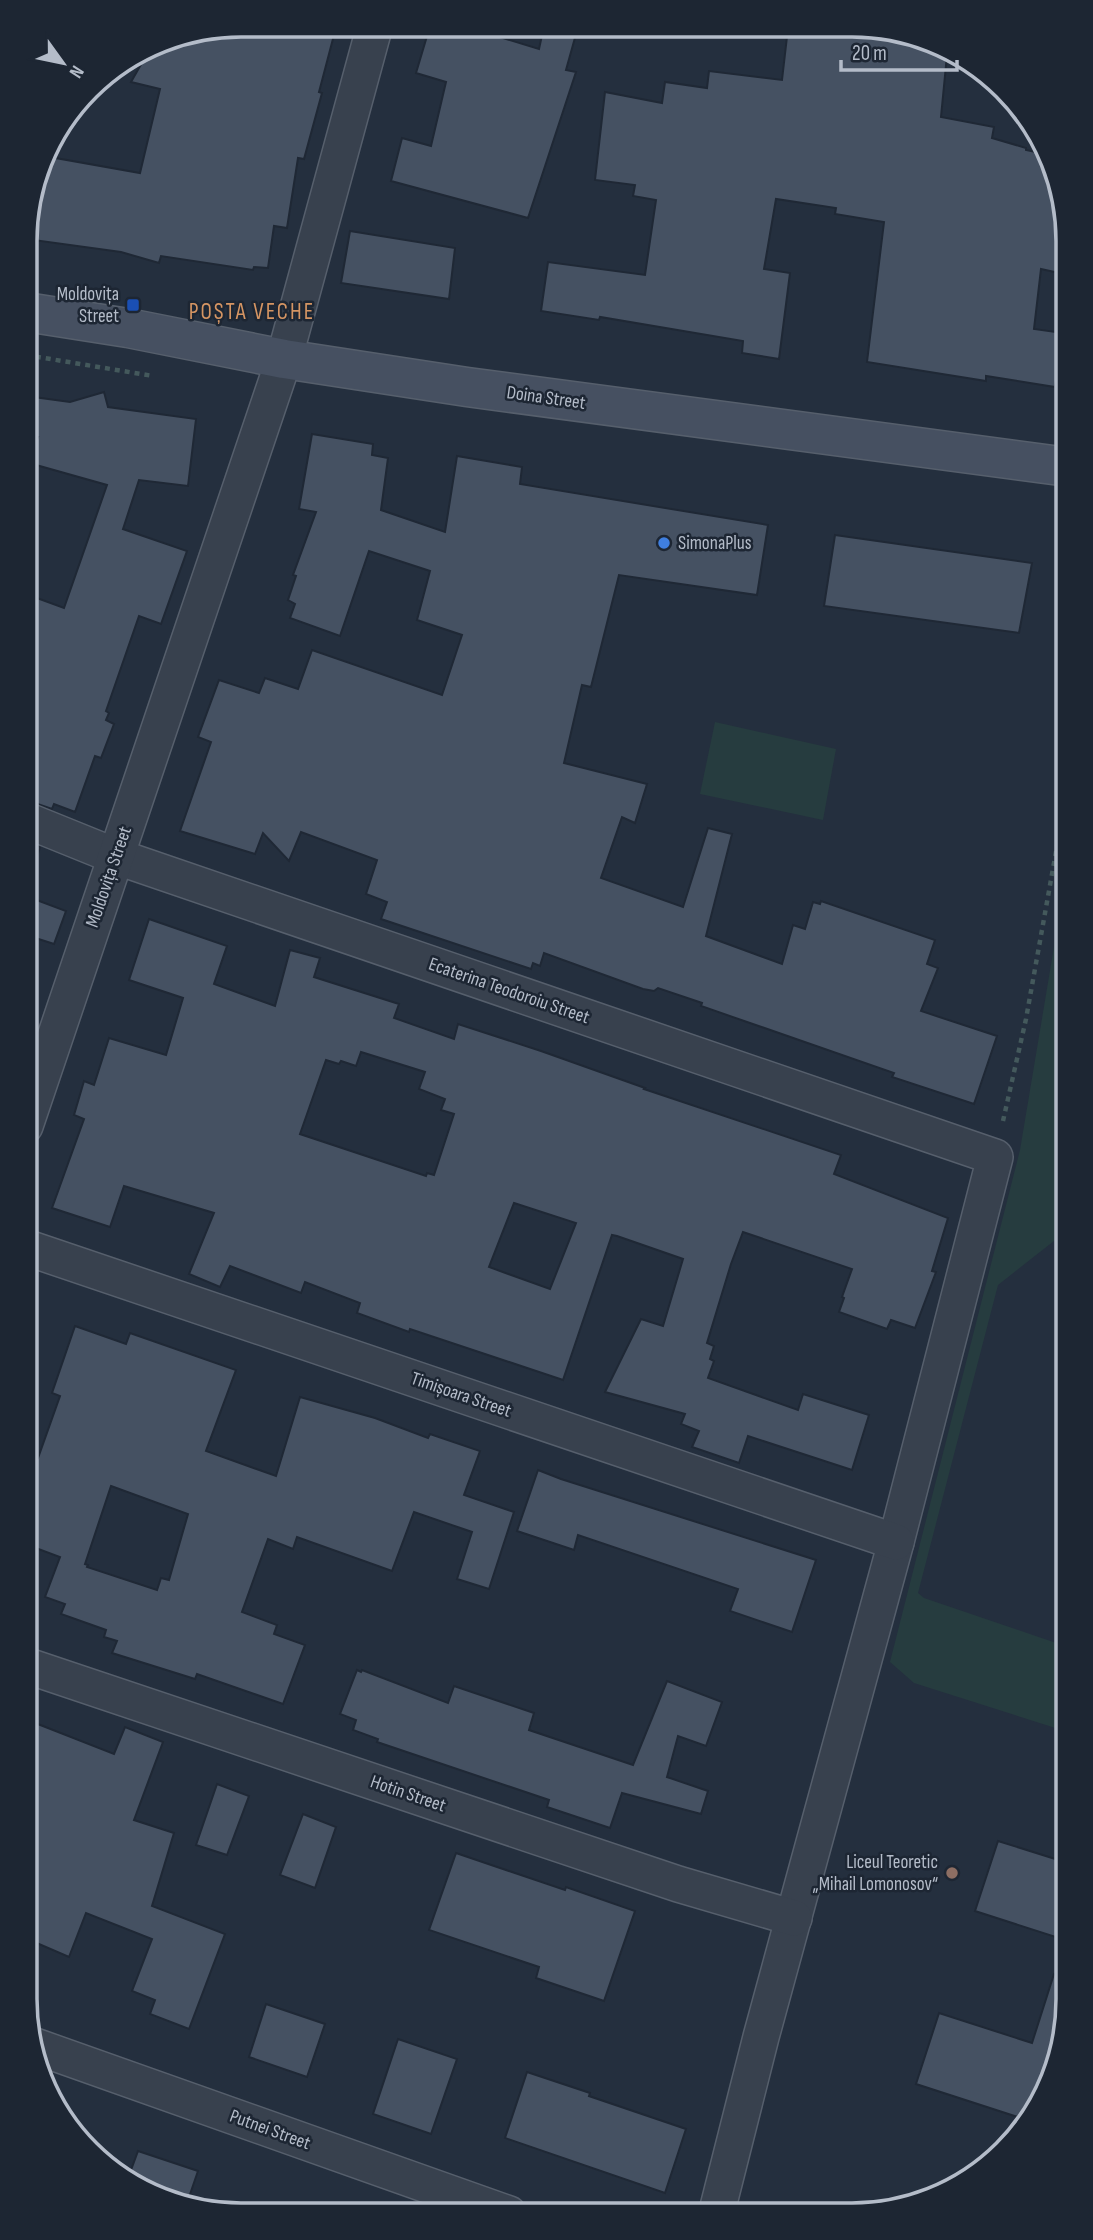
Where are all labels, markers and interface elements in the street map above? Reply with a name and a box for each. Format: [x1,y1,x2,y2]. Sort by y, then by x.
north arrow [28,28,98,98]
scale bar [841,28,956,72]
text: 20 m [852,41,887,66]
text: N [64,61,88,82]
place label: Moldovița Street [57,283,119,328]
marker: Moldovița Street [125,297,141,313]
district label: POȘTA VECHE [189,298,315,326]
street label: Doina Street [505,381,587,415]
place label: SimonaPlus [678,532,752,555]
marker: SimonaPlus [656,535,672,551]
street label: Moldovița Street [81,823,137,931]
street label: Ecaterina Teodoroiu Street [426,953,593,1029]
street label: Timișoara Street [408,1367,514,1423]
street label: Hotin Street [367,1770,449,1818]
place label: Liceul Teoretic „Mihail Lomonosov“ [813,1851,938,1896]
marker: Liceul Teoretic „Mihail Lomonosov“ [944,1865,960,1881]
street label: Putnei Street [227,2105,314,2155]

